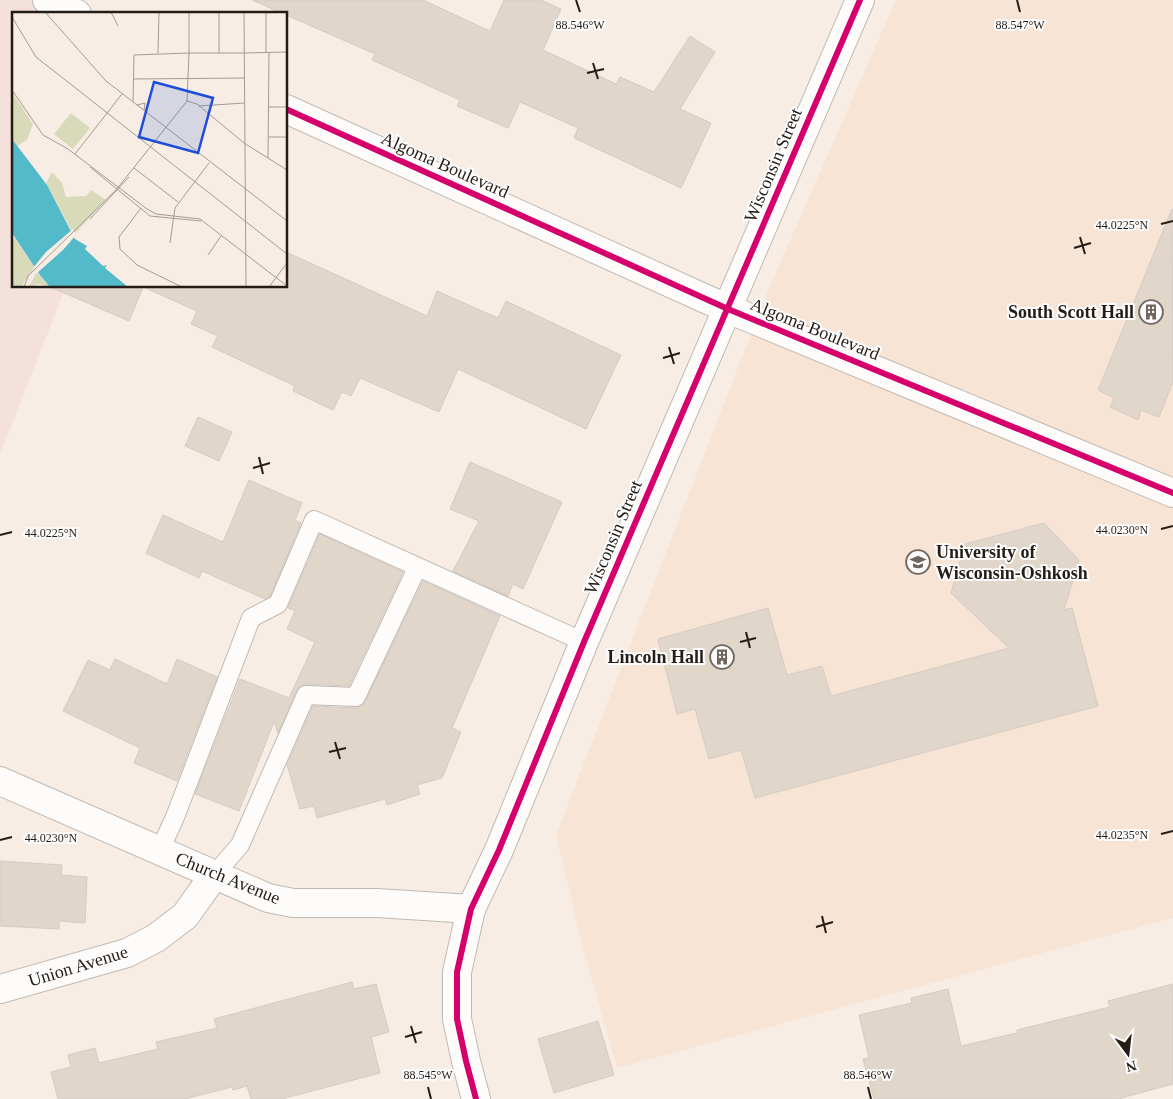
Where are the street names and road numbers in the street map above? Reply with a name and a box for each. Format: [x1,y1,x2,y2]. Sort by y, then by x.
street label: Wisconsin Street [740,105,806,225]
street label: Algoma Boulevard [378,128,512,202]
street label: Algoma Boulevard [748,294,882,364]
street label: Wisconsin Street [580,477,646,597]
street label: Church Avenue [173,848,283,908]
street label: Union Avenue [26,941,130,991]

